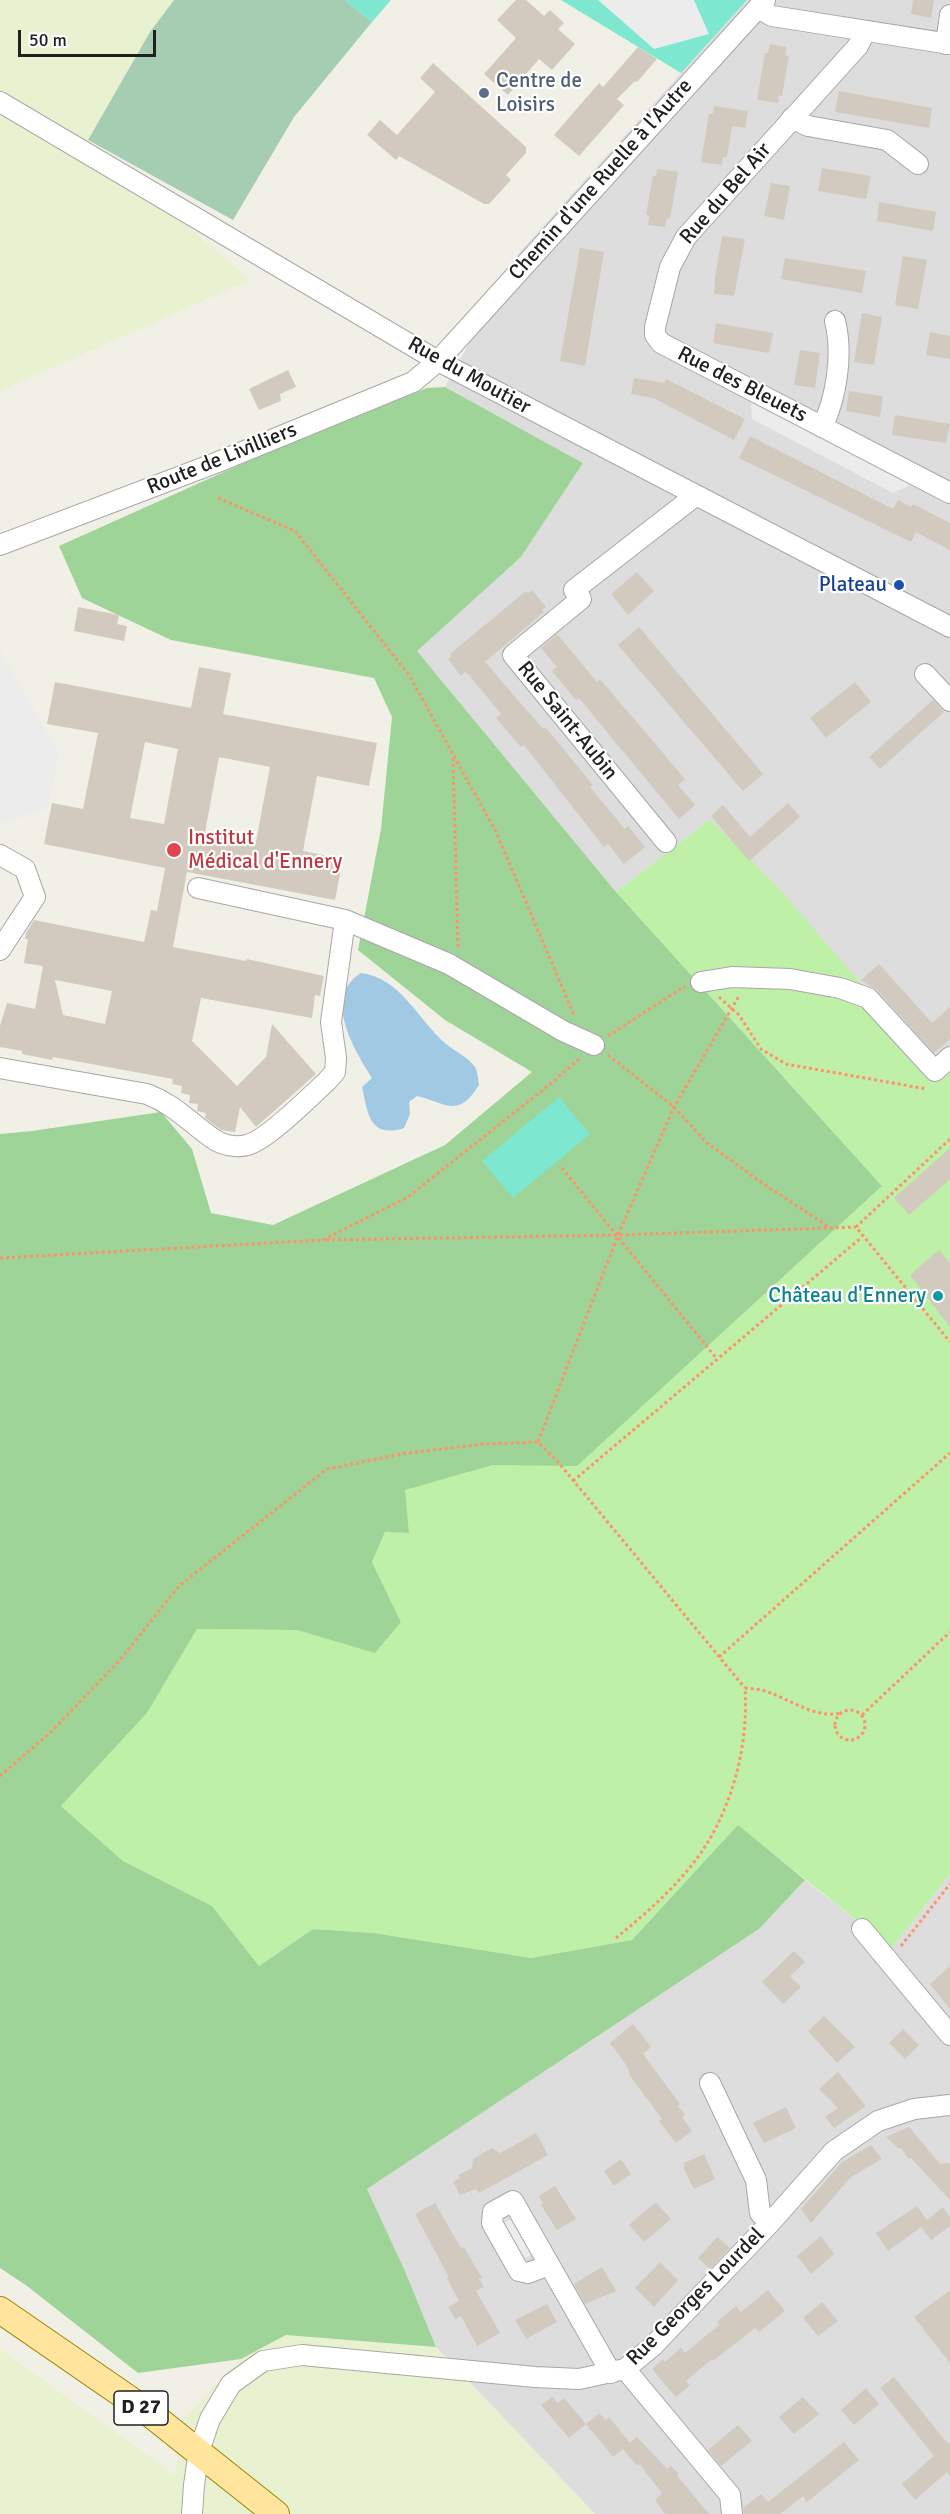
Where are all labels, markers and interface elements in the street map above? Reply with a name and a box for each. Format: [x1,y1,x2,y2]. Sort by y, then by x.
scale bar [21,18,159,56]
text: 50 m [29,29,67,51]
place label: Centre de Loisirs [496,68,582,118]
street label: Chemin d'une Ruelle à l'Autre [504,74,698,286]
marker: Centre de Loisirs [477,86,491,100]
street label: Rue du Bel Air [675,138,777,250]
street label: Rue du Moutier [403,332,535,420]
street label: Rue des Bleuets [673,342,811,428]
street label: Route de Livilliers [143,417,301,501]
place label: Plateau [819,572,887,598]
marker: Plateau [892,578,906,592]
street label: Rue Saint-Aubin [512,657,622,785]
place label: Institut Médical d'Ennery [188,825,342,875]
marker: Institut Médical d'Ennery [165,841,183,859]
place label: Château d'Ennery [768,1283,926,1309]
marker: Château d'Ennery [931,1289,945,1303]
street label: Rue Georges Lourdel [622,2223,770,2371]
road number: D 27 [114,2391,168,2425]

